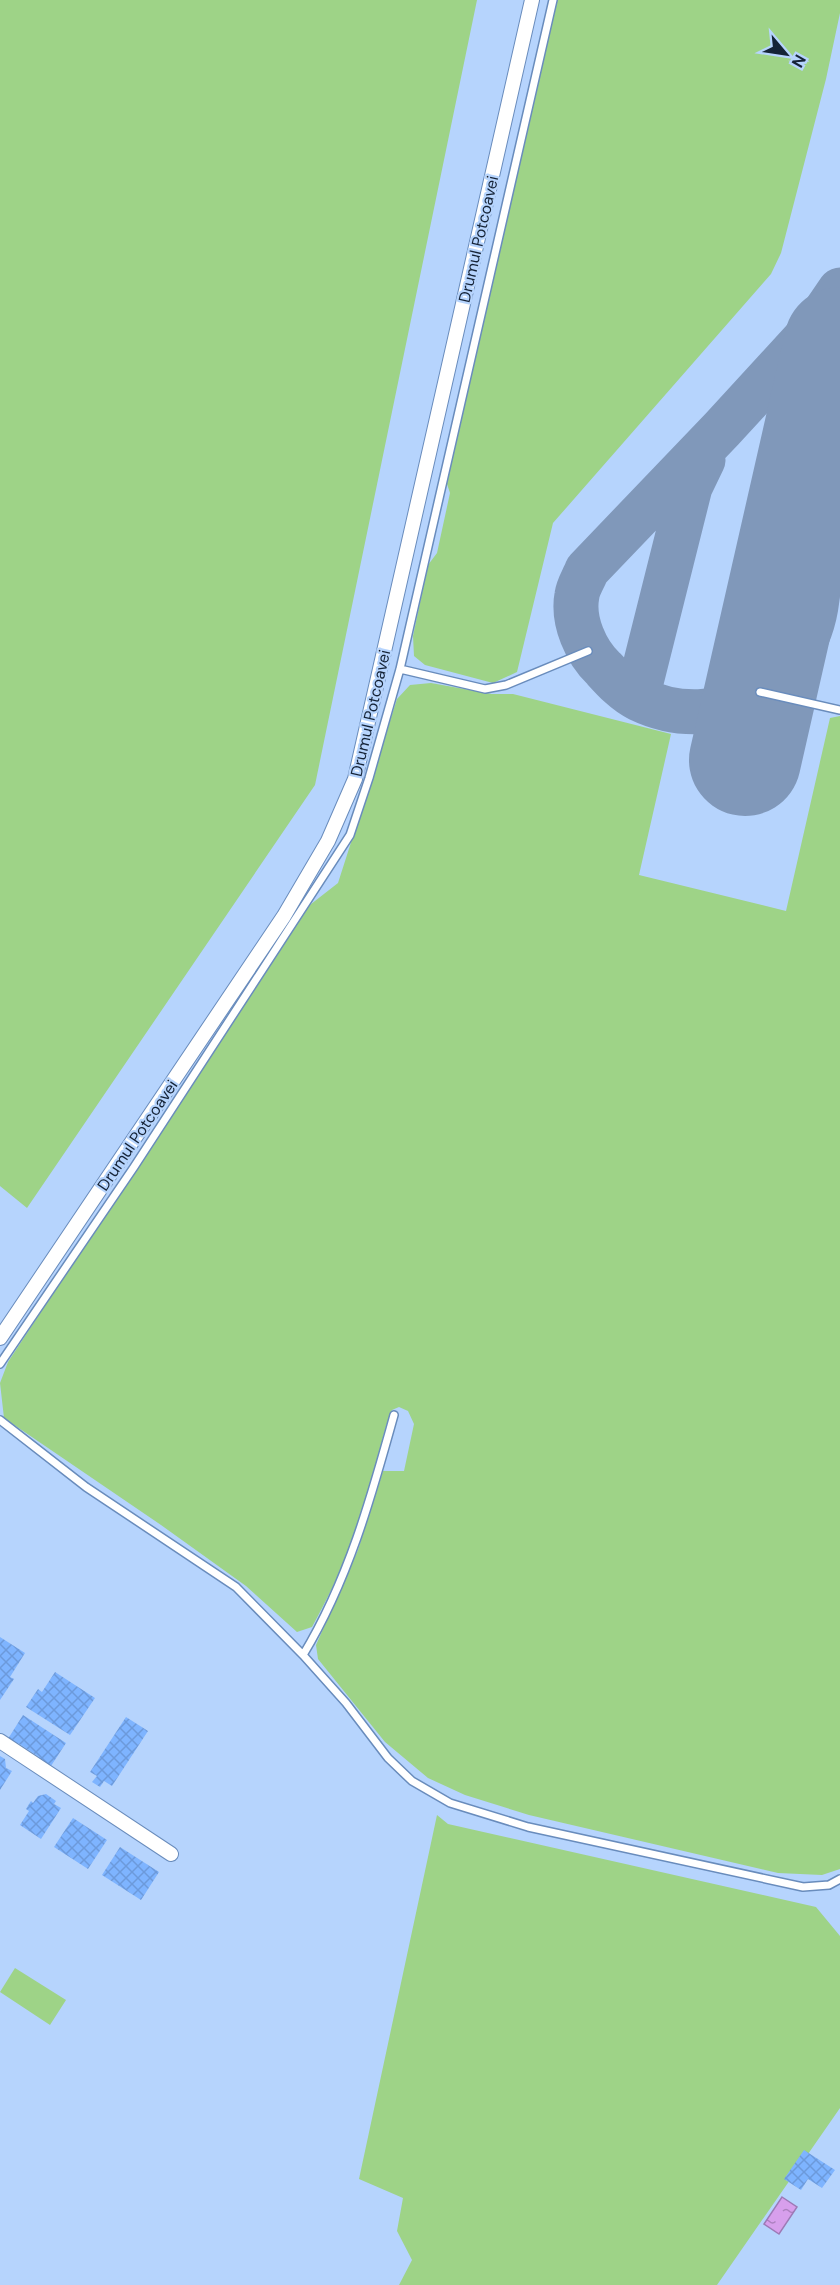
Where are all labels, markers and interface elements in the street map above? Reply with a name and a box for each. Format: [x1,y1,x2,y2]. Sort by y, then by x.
north arrow [756,24,816,84]
text: N [787,51,811,71]
street label: Drumul Potcoavei [454,174,503,305]
street label: Drumul Potcoavei [346,648,395,779]
street label: Drumul Potcoavei [93,1076,182,1195]

